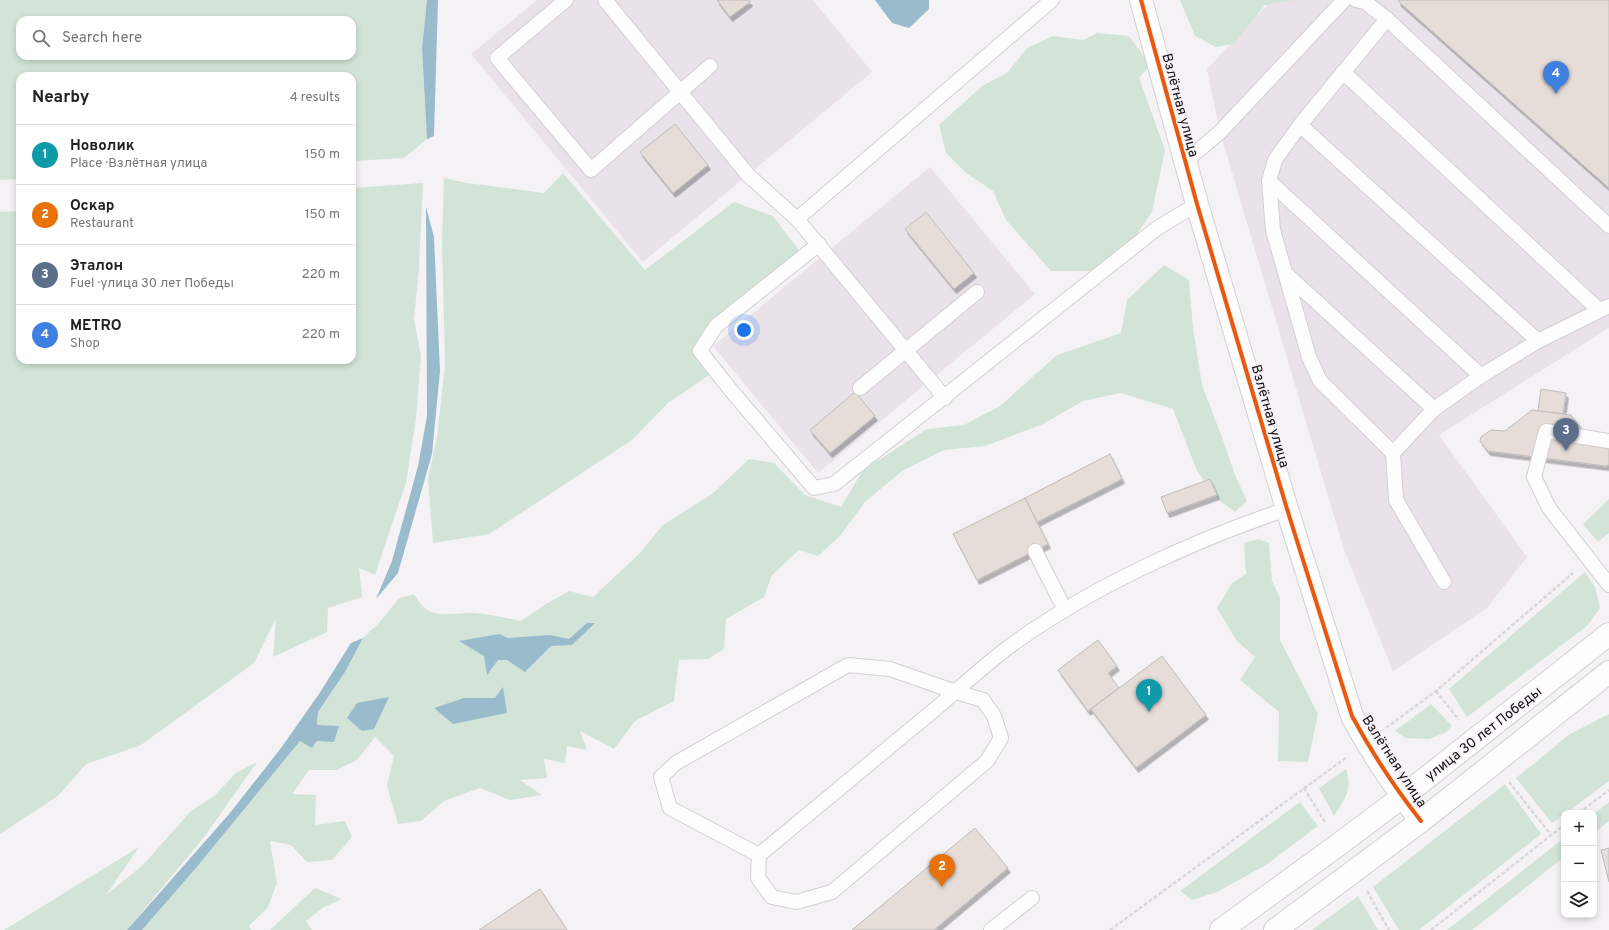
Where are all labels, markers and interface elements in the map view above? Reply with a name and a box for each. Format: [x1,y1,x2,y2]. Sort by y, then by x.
search box [16,16,356,60]
icon: search [30,27,52,49]
text: Search here [62,29,142,48]
street label: Взлётная улица [1158,52,1202,159]
pin: 4 [1543,61,1569,94]
text: Nearby [32,87,89,109]
text: 4 results [290,90,340,106]
text: Новолик [70,137,135,156]
text: 1 [42,147,48,163]
text: 150 m [305,147,340,163]
text: Place · Взлётная улица [70,156,207,172]
text: Оскар [70,197,115,216]
text: 2 [41,207,49,223]
text: 150 m [305,207,340,223]
text: Restaurant [70,216,134,232]
text: Эталон [70,257,123,276]
text: 3 [41,267,49,283]
text: 220 m [302,267,340,283]
text: Fuel · улица 30 лет Победы [70,276,234,292]
text: METRO [70,317,122,336]
your location [734,320,754,340]
text: 4 [41,327,49,343]
text: 220 m [302,327,340,343]
text: Shop [70,336,100,352]
street label: Взлётная улица [1247,363,1292,470]
pin: 3 [1553,418,1579,451]
pin: 1 [1136,679,1162,712]
street label: улица 30 лет Победы [1422,683,1546,785]
street label: Взлётная улица [1358,712,1430,811]
map controls [1561,810,1597,918]
button: + [1561,810,1597,846]
button: − [1561,846,1597,882]
pin: 2 [929,854,955,887]
button: layers [1561,882,1597,918]

